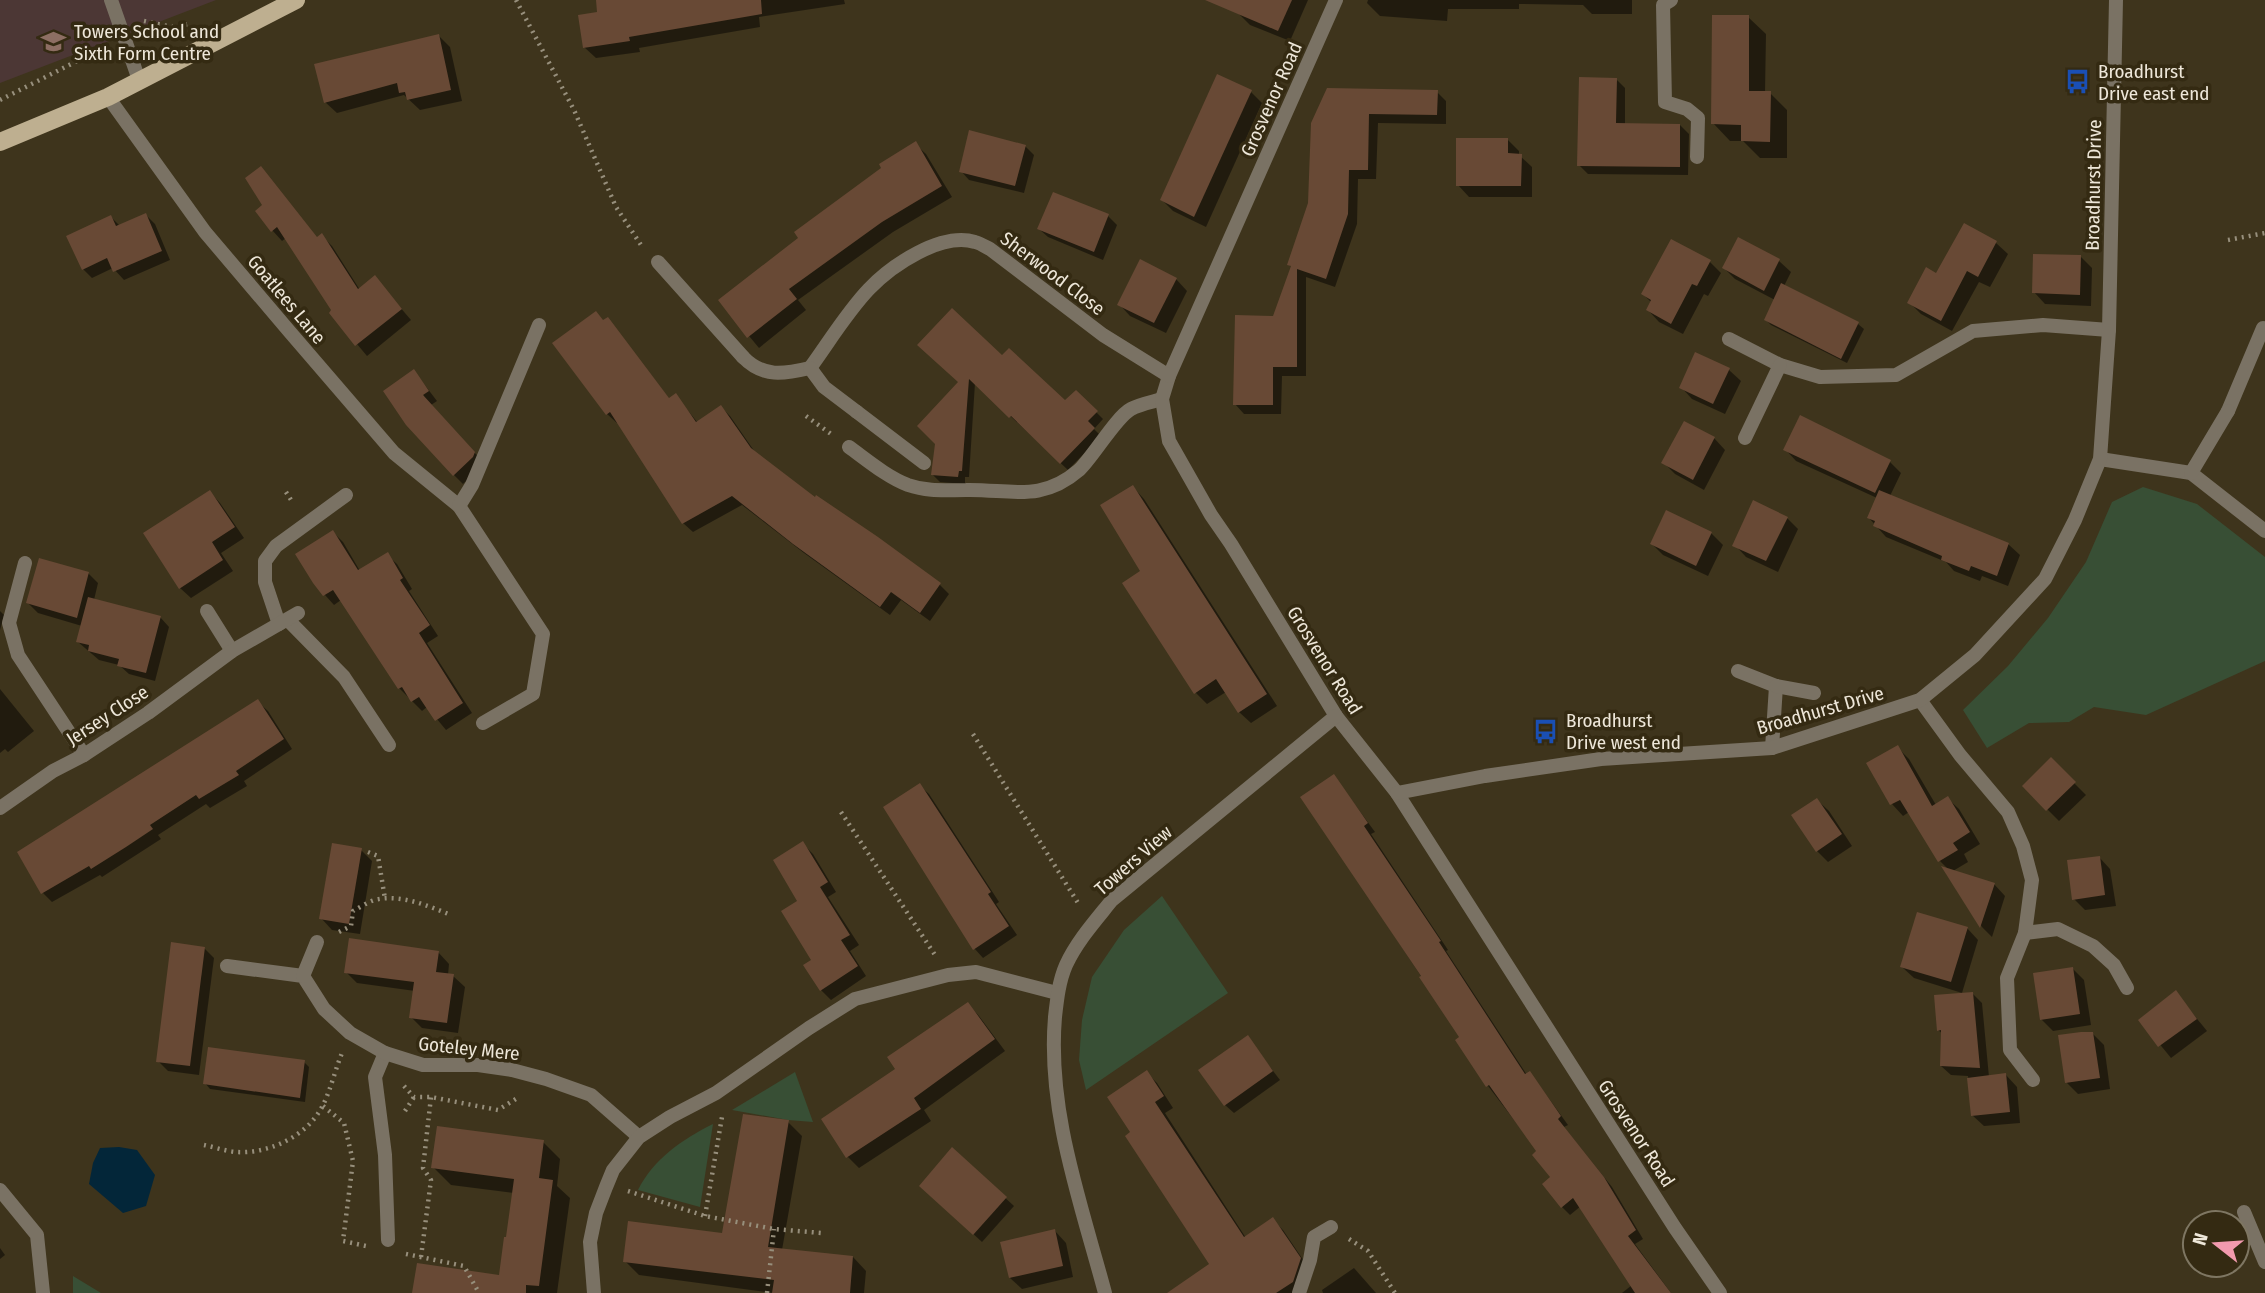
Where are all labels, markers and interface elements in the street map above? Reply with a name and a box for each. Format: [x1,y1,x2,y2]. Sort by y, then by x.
place label: Towers School and Sixth Form Centre [74,20,219,65]
school or university icon: Towers School and Sixth Form Centre [40,28,68,56]
street label: Grosvenor Road [1236,38,1307,160]
place label: Broadhurst Drive east end [2098,60,2209,105]
bus stop icon: Broadhurst Drive east end [2064,68,2092,96]
street label: Broadhurst Drive [2081,119,2106,251]
street label: Sherwood Close [996,227,1109,320]
street label: Goatlees Lane [243,250,331,349]
street label: Grosvenor Road [1282,602,1367,719]
street label: Jersey Close [62,680,153,750]
street label: Broadhurst Drive [1754,681,1886,740]
place label: Broadhurst Drive west end [1566,709,1681,754]
bus stop icon: Broadhurst Drive west end [1532,717,1560,745]
street label: Towers View [1090,820,1177,900]
street label: Goteley Mere [417,1032,521,1065]
street label: Grosvenor Road [1593,1075,1680,1191]
north arrow [2181,1209,2251,1279]
text: N [2188,1230,2213,1248]

